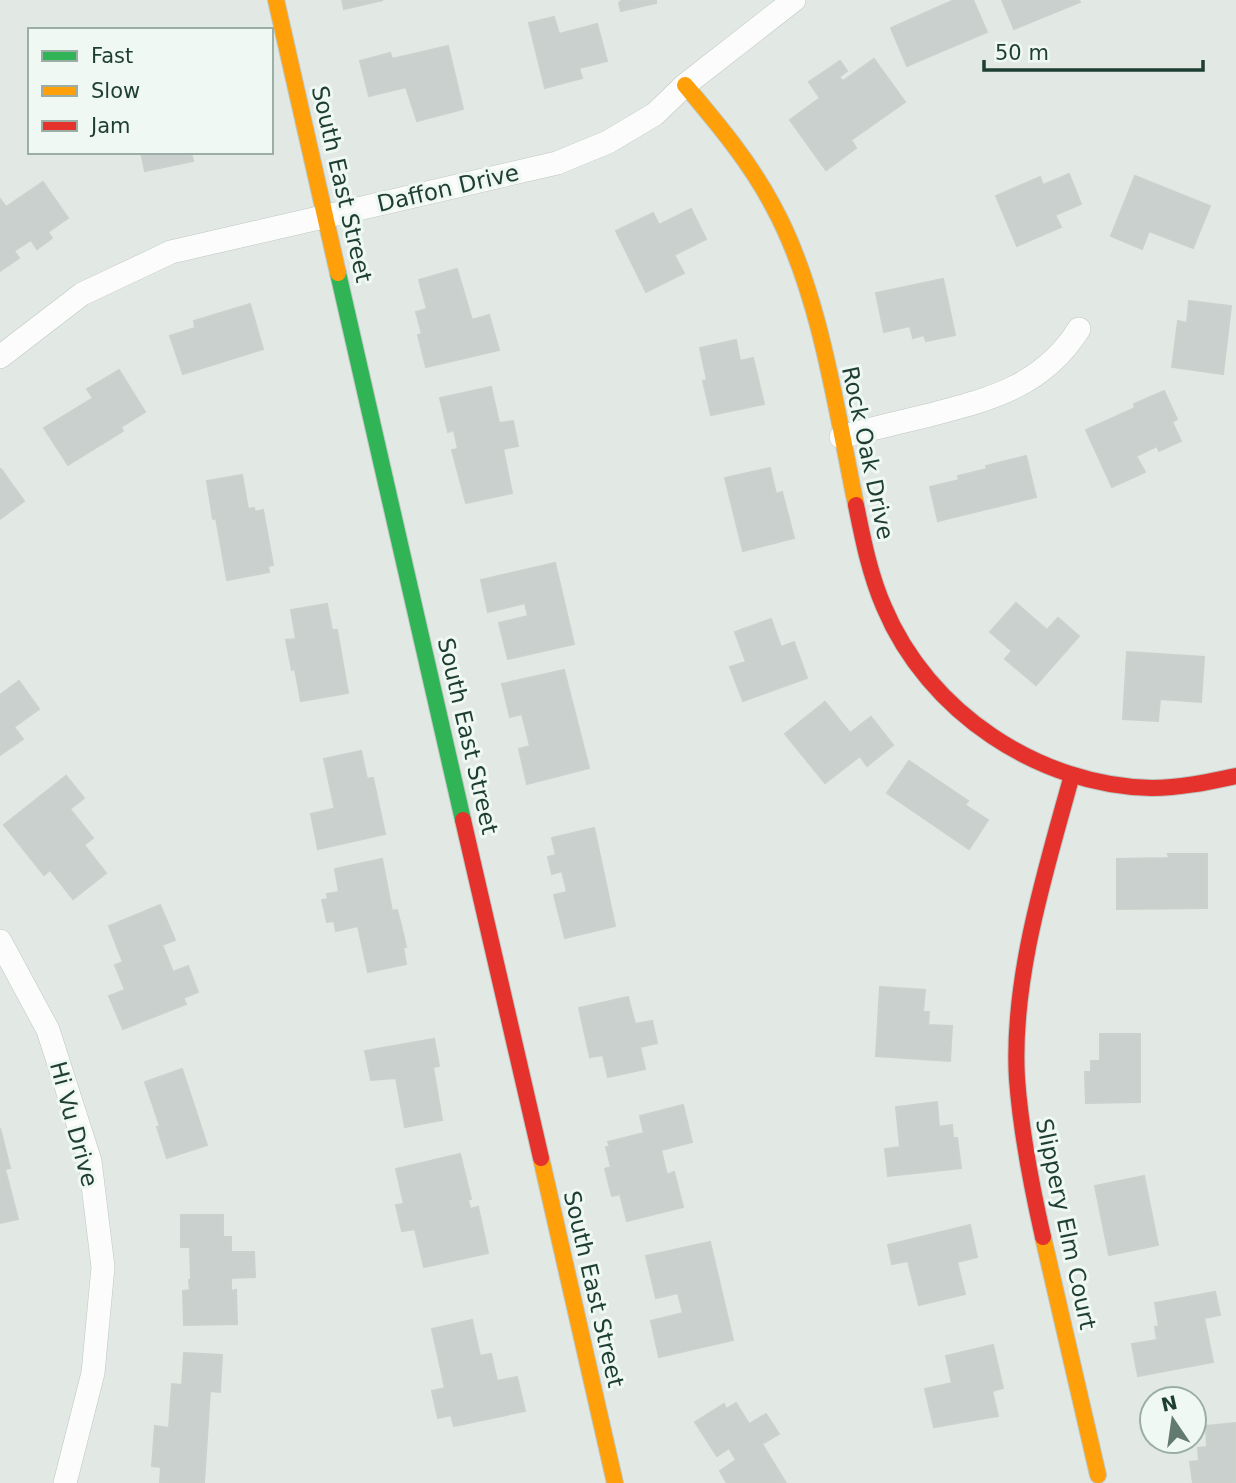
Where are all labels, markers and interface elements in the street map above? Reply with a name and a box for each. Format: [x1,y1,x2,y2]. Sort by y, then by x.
legend [28,28,273,154]
scale bar [984,28,1203,72]
text: 50 m [995,41,1049,65]
text: Fast [91,44,133,68]
text: Slow [91,79,140,103]
street label: South East Street [307,83,377,285]
text: Jam [89,114,131,138]
street label: Daffon Drive [374,159,522,217]
street label: Rock Oak Drive [837,364,899,542]
street label: South East Street [433,635,503,837]
street label: Hi Vu Drive [45,1059,103,1189]
street label: Slippery Elm Court [1031,1116,1101,1332]
street label: South East Street [559,1188,629,1390]
north arrow [1138,1385,1208,1455]
text: N [1159,1391,1179,1416]

